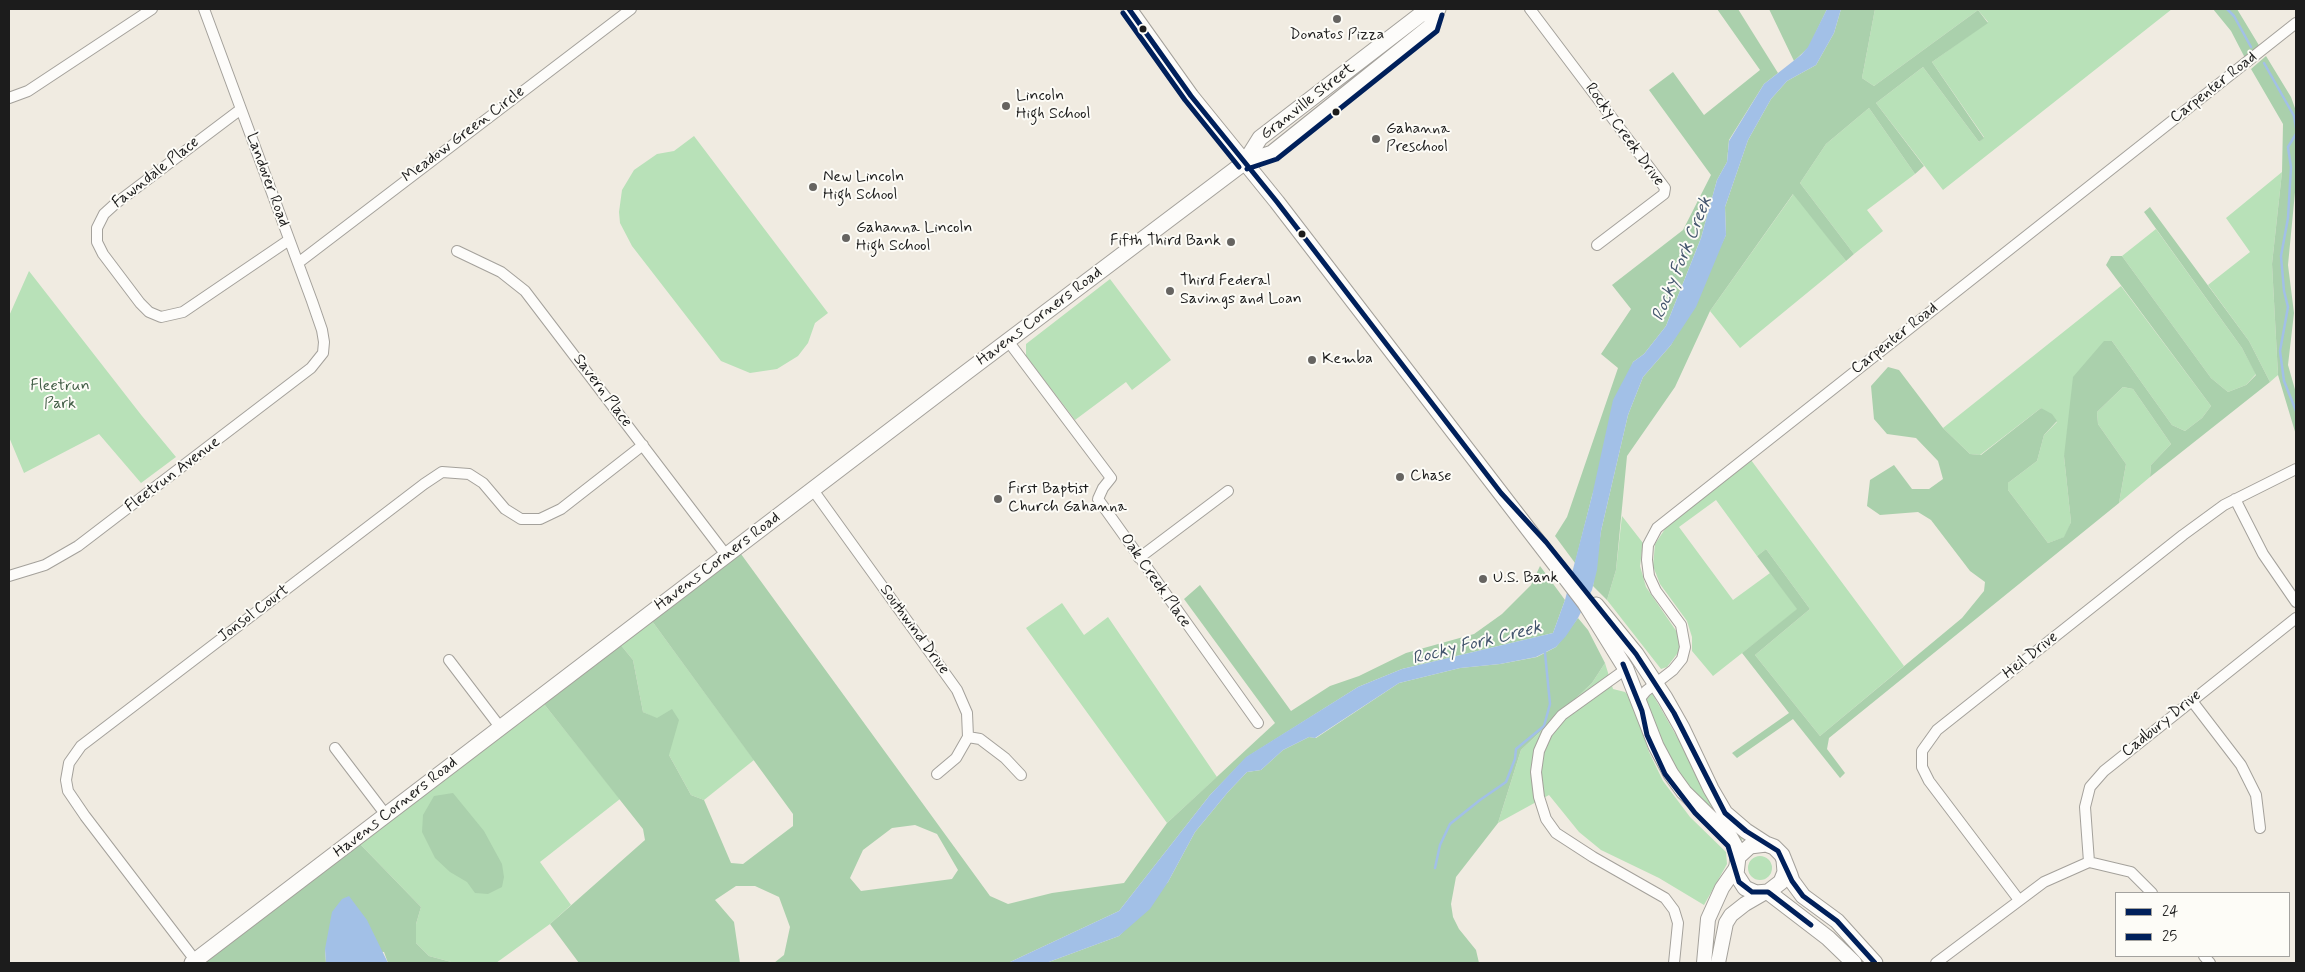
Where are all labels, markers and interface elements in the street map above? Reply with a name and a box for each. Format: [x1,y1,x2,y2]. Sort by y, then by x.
marker: Donatos Pizza [1331,13,1343,25]
unlabelled marker [1138,24,1148,34]
place label: Donatos Pizza [1290,26,1384,46]
street label: Carpenter Road [2167,48,2261,128]
street label: Granville Street [1257,59,1359,145]
street label: Rocky Creek Drive [1580,80,1668,190]
street label: Meadow Green Circle [399,83,529,187]
place label: Lincoln High School [1016,87,1091,125]
marker: Lincoln High School [1000,100,1012,112]
unlabelled marker [1331,107,1341,117]
place label: Gahanna Preschool [1386,120,1450,158]
street label: Landover Road [241,130,293,230]
street label: Fawndale Place [109,133,203,213]
marker: Gahanna Preschool [1370,133,1382,145]
place label: New Lincoln High School [823,168,904,206]
marker: New Lincoln High School [807,181,819,193]
water label: Rocky Fork Creek [1648,194,1718,324]
place label: Gahanna Lincoln High School [856,219,973,257]
unlabelled marker [1297,229,1307,239]
marker: Gahanna Lincoln High School [840,232,852,244]
place label: Fifth Third Bank [1110,232,1221,252]
marker: Fifth Third Bank [1225,236,1237,248]
street label: Havens Corners Road [974,264,1106,370]
place label: Third Federal Savings and Loan [1180,272,1302,310]
marker: Third Federal Savings and Loan [1164,285,1176,297]
street label: Carpenter Road [1848,299,1942,379]
place label: Kemba [1322,350,1373,370]
street label: Savern Place [568,351,636,431]
marker: Kemba [1306,354,1318,366]
park label: Fleetrun Park [30,377,90,415]
street label: Fleetrun Avenue [122,433,224,517]
place label: Chase [1410,467,1451,487]
marker: Chase [1394,471,1406,483]
place label: First Baptist Church Gahanna [1008,480,1127,518]
marker: First Baptist Church Gahanna [992,493,1004,505]
street label: Havens Corners Road [652,509,784,615]
street label: Oak Creek Place [1115,530,1195,632]
place label: U.S. Bank [1493,569,1559,589]
marker: U.S. Bank [1477,573,1489,585]
street label: Jonsol Court [215,581,293,647]
street label: Southwind Drive [875,581,953,679]
water label: Rocky Fork Creek [1410,618,1544,670]
street label: Heil Drive [2000,628,2062,684]
street label: Cadbury Drive [2118,686,2206,762]
street label: Havens Corners Road [330,754,462,862]
legend [2115,892,2290,957]
text: 24 [2162,902,2178,922]
text: 25 [2162,927,2177,947]

